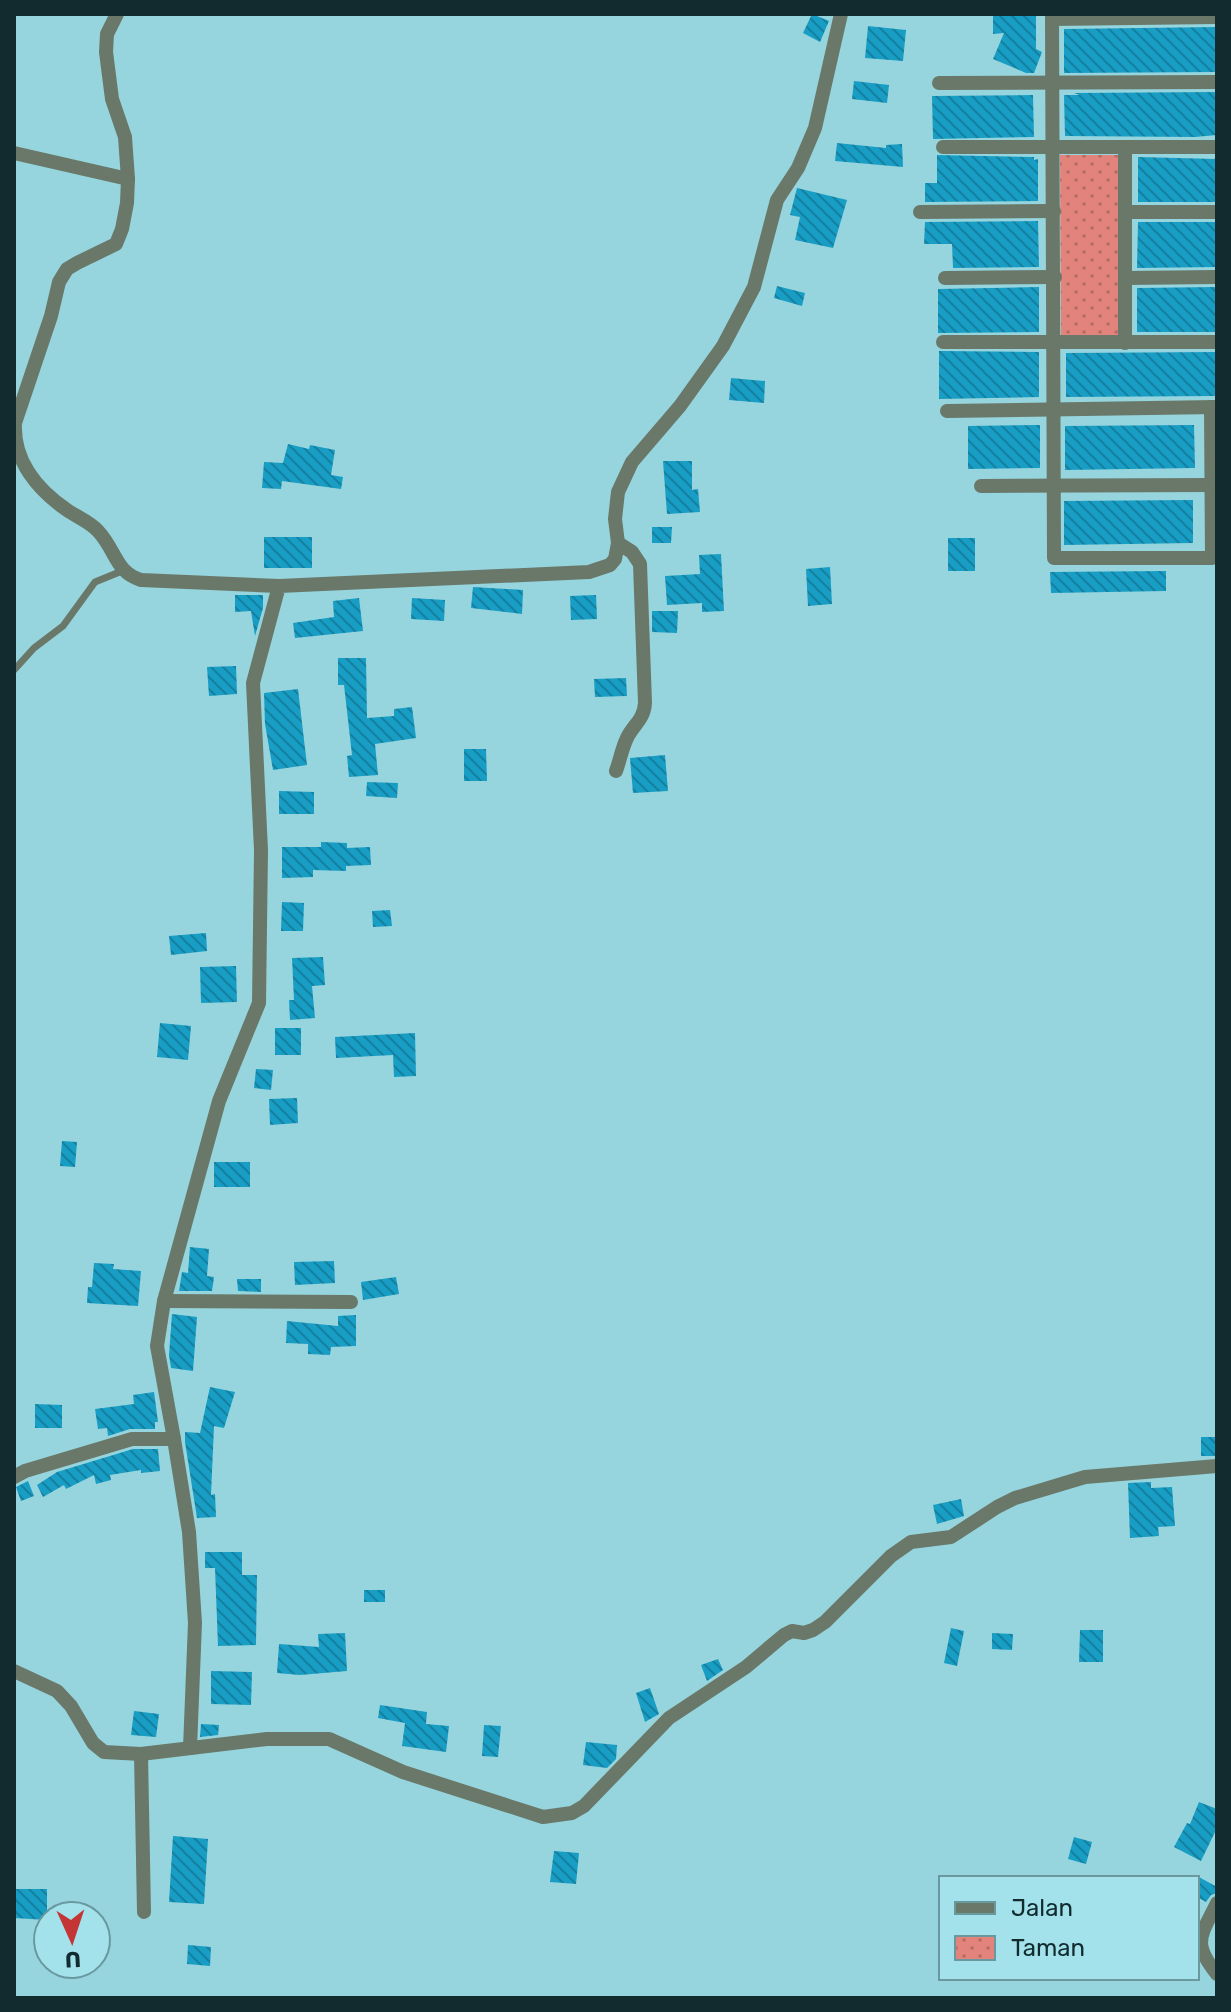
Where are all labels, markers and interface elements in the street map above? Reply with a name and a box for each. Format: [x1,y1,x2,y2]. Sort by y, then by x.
legend [939,1876,1199,1980]
text: Jalan [1011,1894,1073,1922]
north arrow [32,1900,112,1980]
text: Taman [1011,1934,1085,1962]
text: U [64,1946,82,1973]

